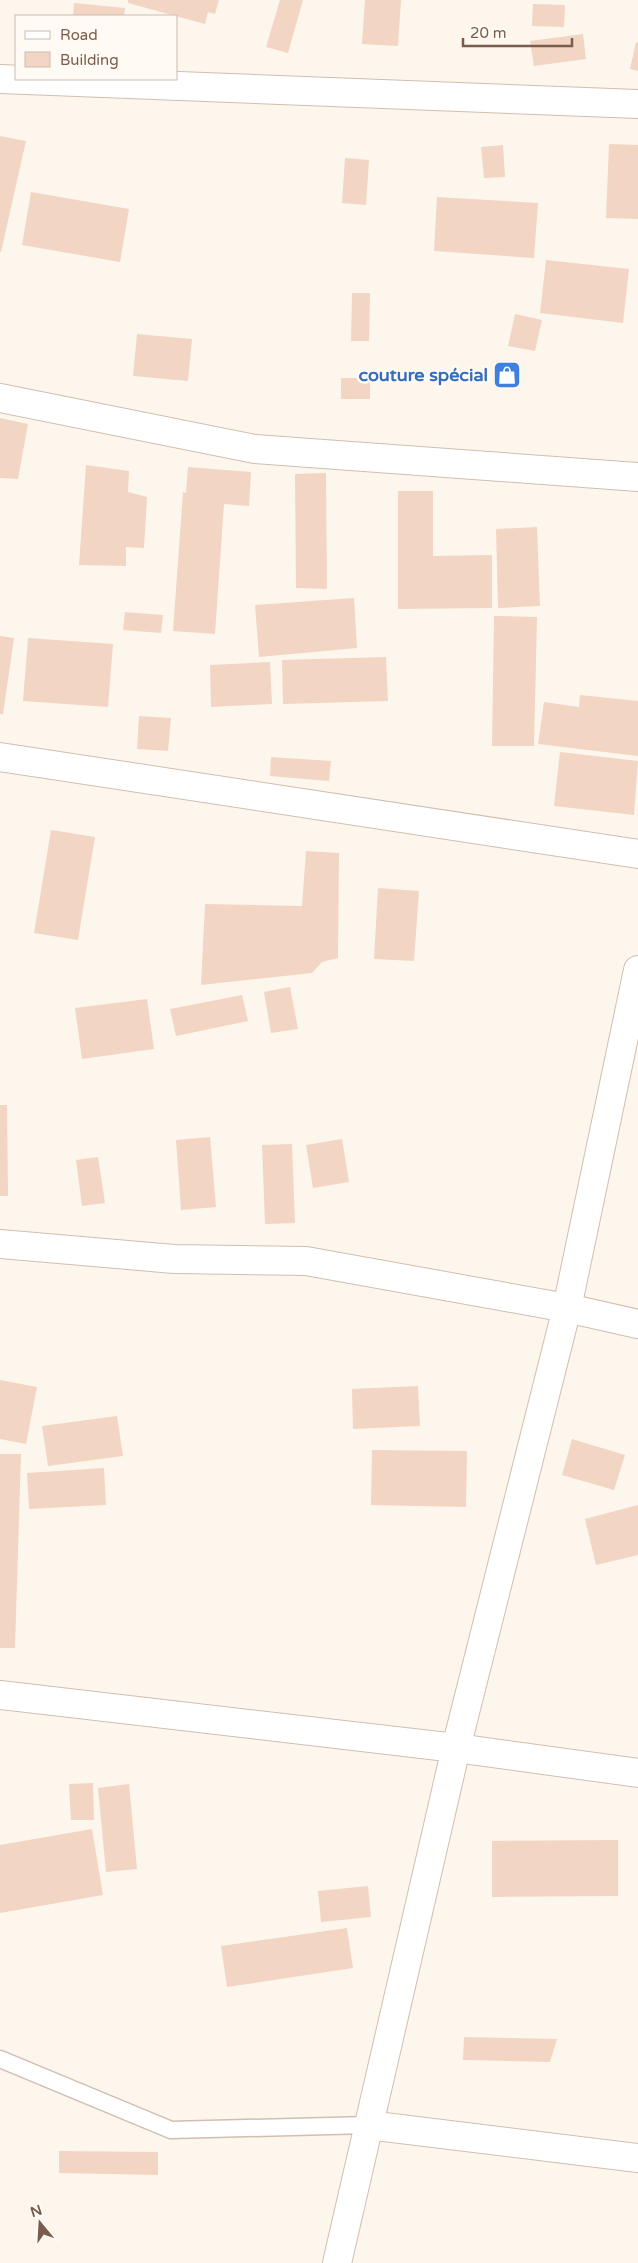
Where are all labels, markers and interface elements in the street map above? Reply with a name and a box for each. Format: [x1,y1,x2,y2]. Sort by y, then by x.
legend [15,15,178,80]
scale bar [463,15,572,47]
text: 20 m [470,24,507,42]
text: Road [60,26,98,44]
text: Building [60,51,119,69]
shop icon: couture spécial [492,360,522,390]
place label: couture spécial [358,364,488,386]
north arrow [15,2198,65,2248]
text: N [28,2201,44,2221]

